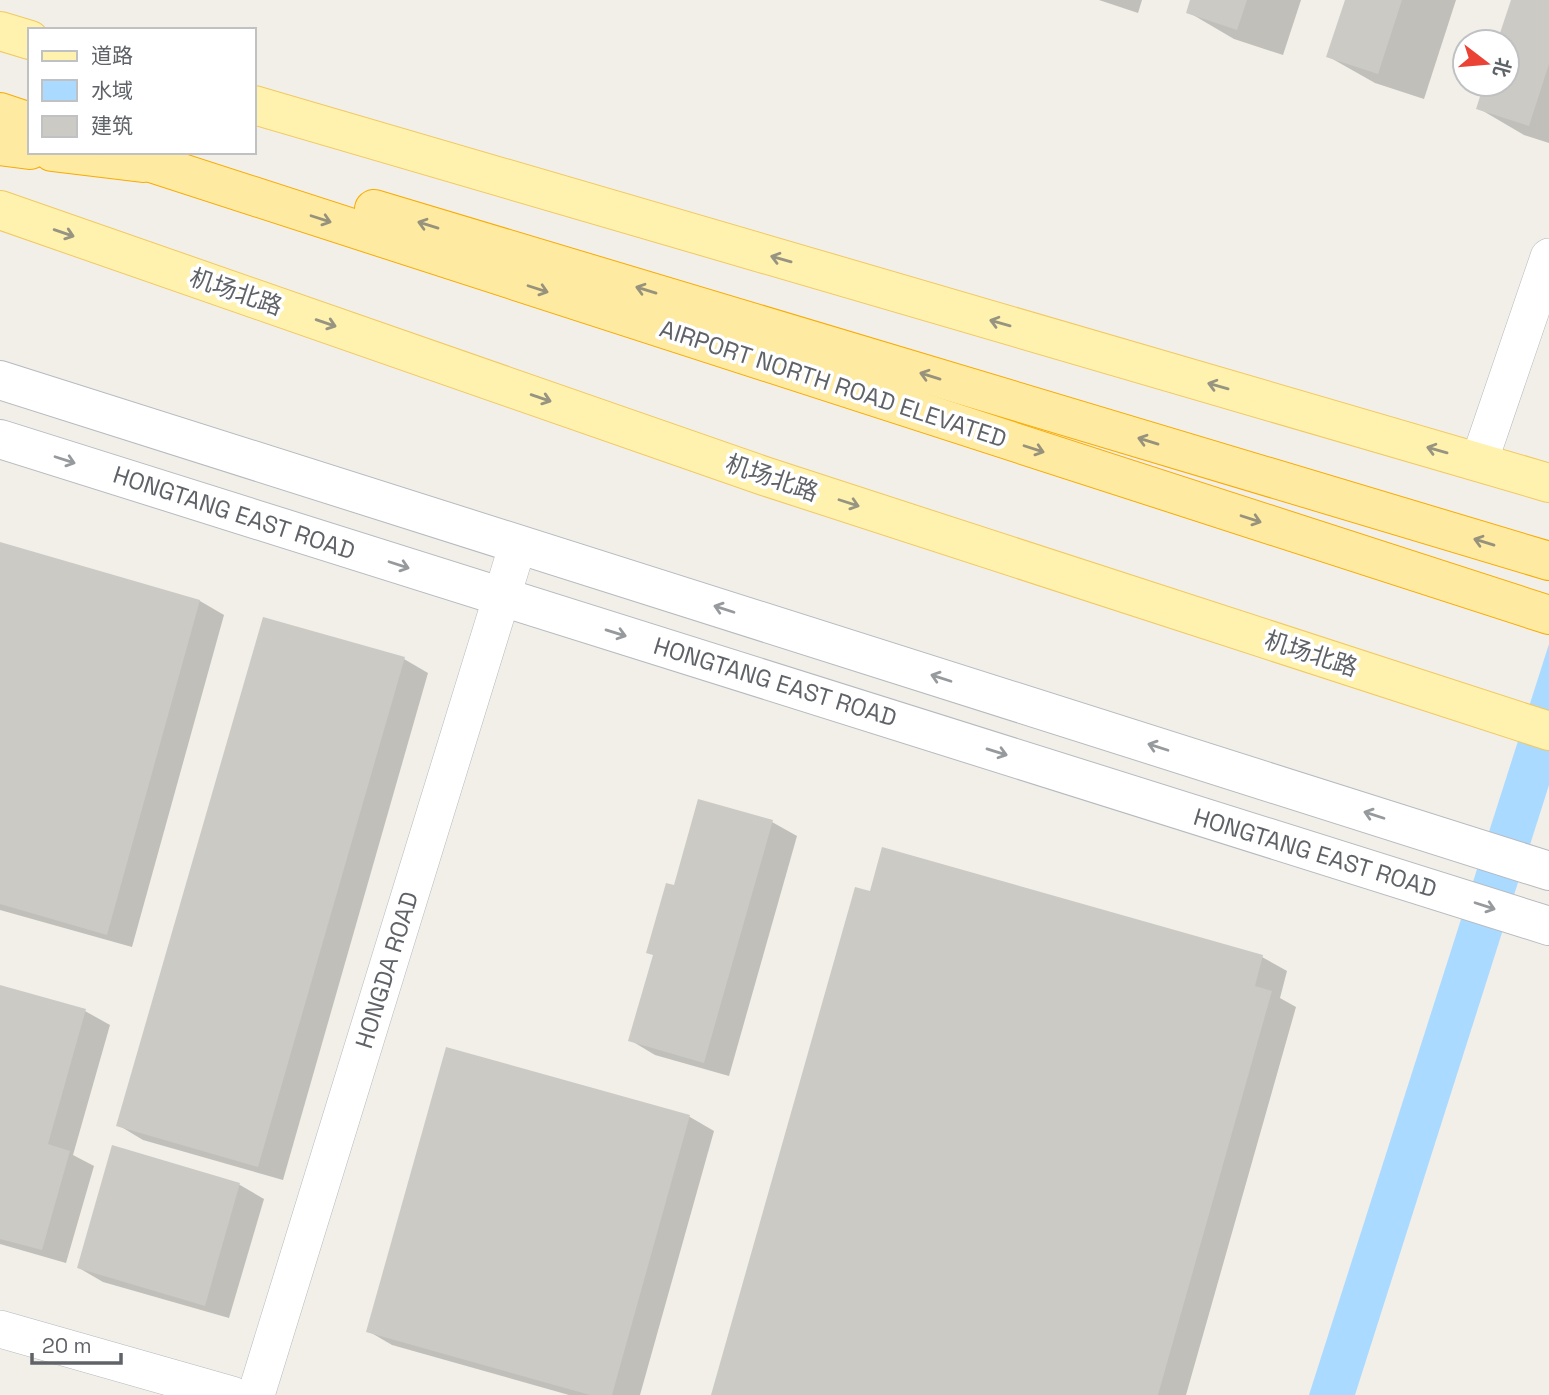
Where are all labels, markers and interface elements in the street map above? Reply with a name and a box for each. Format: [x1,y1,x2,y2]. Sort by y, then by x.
legend [28,28,256,154]
north arrow [1451,28,1521,98]
text: 道路 [91,42,133,69]
text: 北 [1487,55,1516,80]
text: 水域 [91,77,133,104]
text: 建筑 [91,112,133,139]
one-way arrow [310,214,332,226]
one-way arrow [417,217,439,230]
one-way arrow [53,228,75,240]
one-way arrow [771,252,793,265]
street label: 机场北路 [186,261,287,322]
one-way arrow [635,283,657,296]
one-way arrow [526,284,548,296]
street label: AIRPORT NORTH ROAD ELEVATED [656,313,1010,454]
one-way arrow [989,315,1011,328]
one-way arrow [314,318,336,330]
one-way arrow [920,368,942,381]
one-way arrow [1207,379,1229,392]
one-way arrow [529,393,551,405]
one-way arrow [1138,434,1160,447]
one-way arrow [1023,443,1045,456]
one-way arrow [1426,443,1448,456]
street label: 机场北路 [722,447,823,508]
one-way arrow [54,454,76,467]
street label: HONGTANG EAST ROAD [109,459,359,566]
one-way arrow [837,498,859,510]
one-way arrow [1239,513,1261,526]
one-way arrow [1473,534,1495,547]
one-way arrow [387,560,409,573]
one-way arrow [713,602,735,615]
street label: 机场北路 [1261,624,1362,683]
one-way arrow [605,627,627,640]
street label: HONGTANG EAST ROAD [650,630,900,733]
one-way arrow [930,671,952,683]
one-way arrow [1147,739,1169,752]
one-way arrow [985,747,1007,760]
street label: HONGTANG EAST ROAD [1190,801,1440,904]
one-way arrow [1364,808,1386,821]
street label: HONGDA ROAD [348,888,425,1052]
one-way arrow [1474,900,1496,913]
scale bar [32,1322,121,1366]
text: 20 m [42,1332,92,1359]

